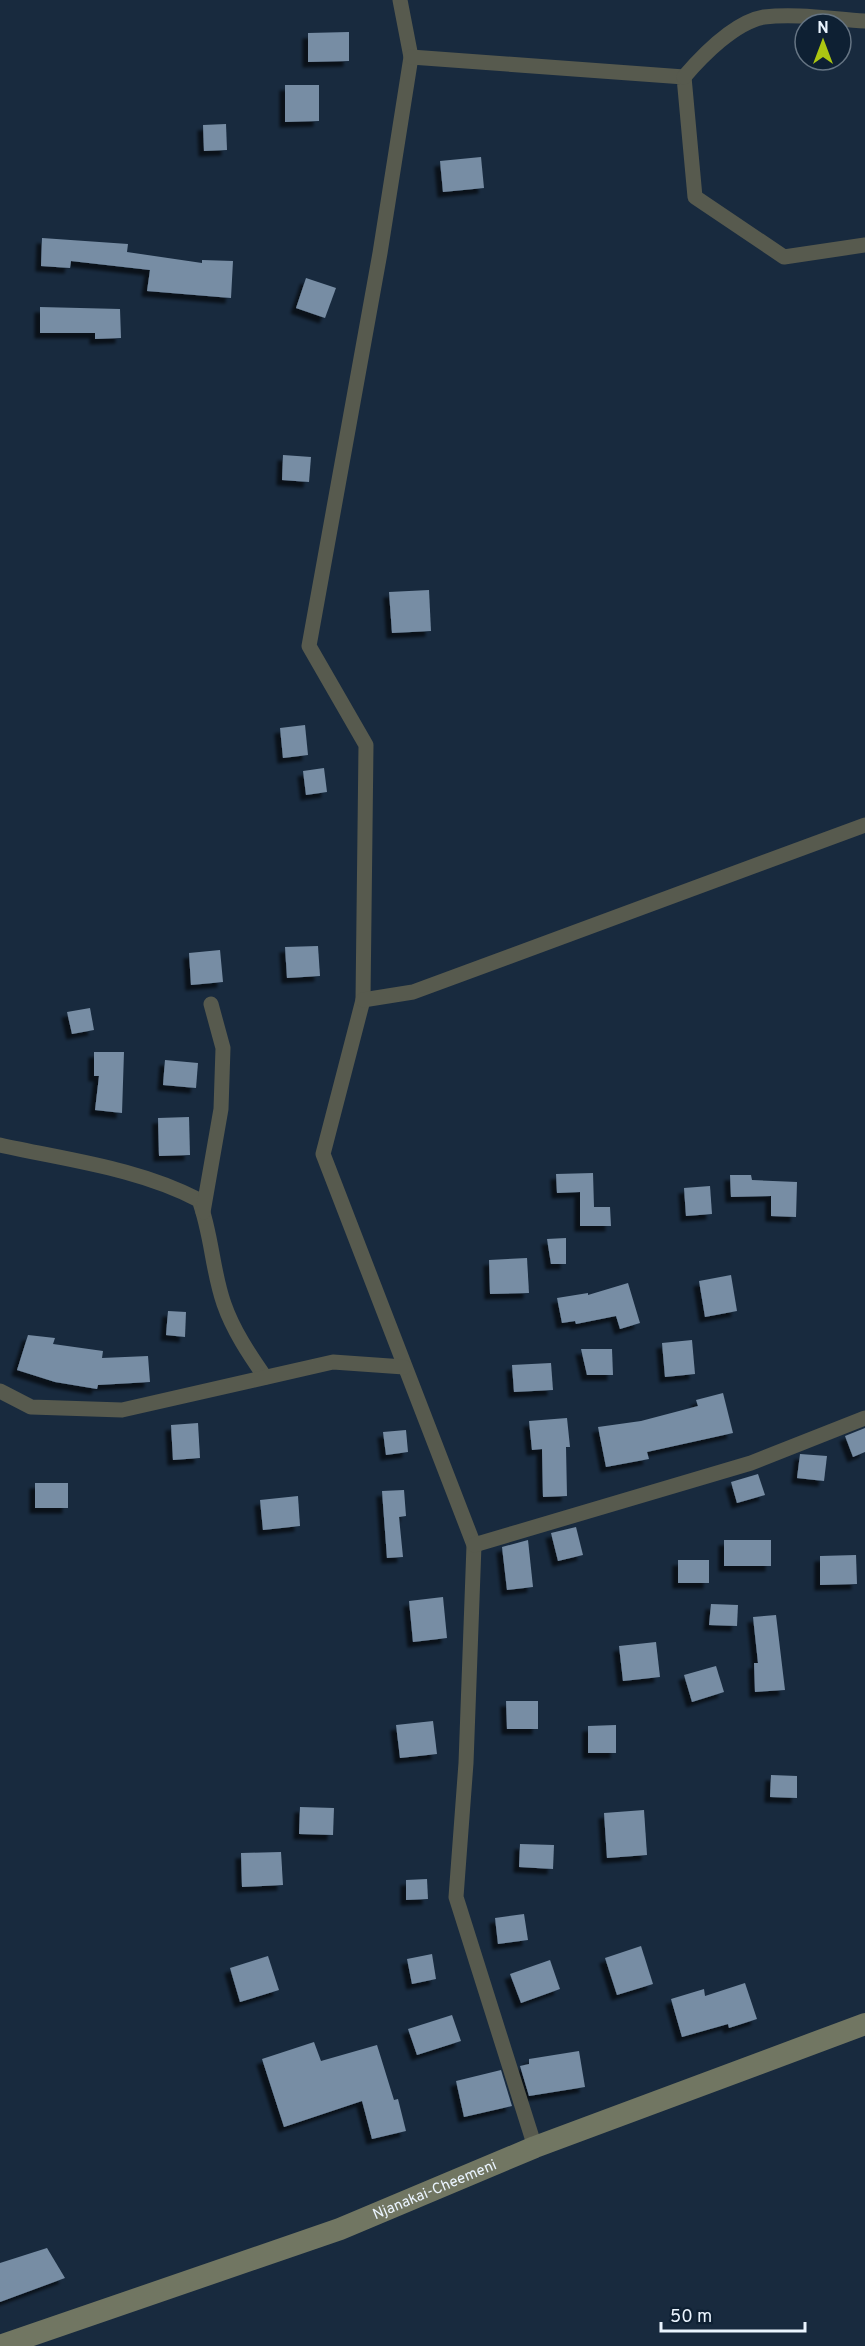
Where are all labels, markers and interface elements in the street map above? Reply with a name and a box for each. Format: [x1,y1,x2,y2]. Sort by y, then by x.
north arrow [793,12,853,72]
text: N [817,19,829,39]
street label: Njanakai-Cheemeni [370,2156,500,2225]
scale bar [661,2295,805,2333]
text: 50 m [670,2306,712,2329]

